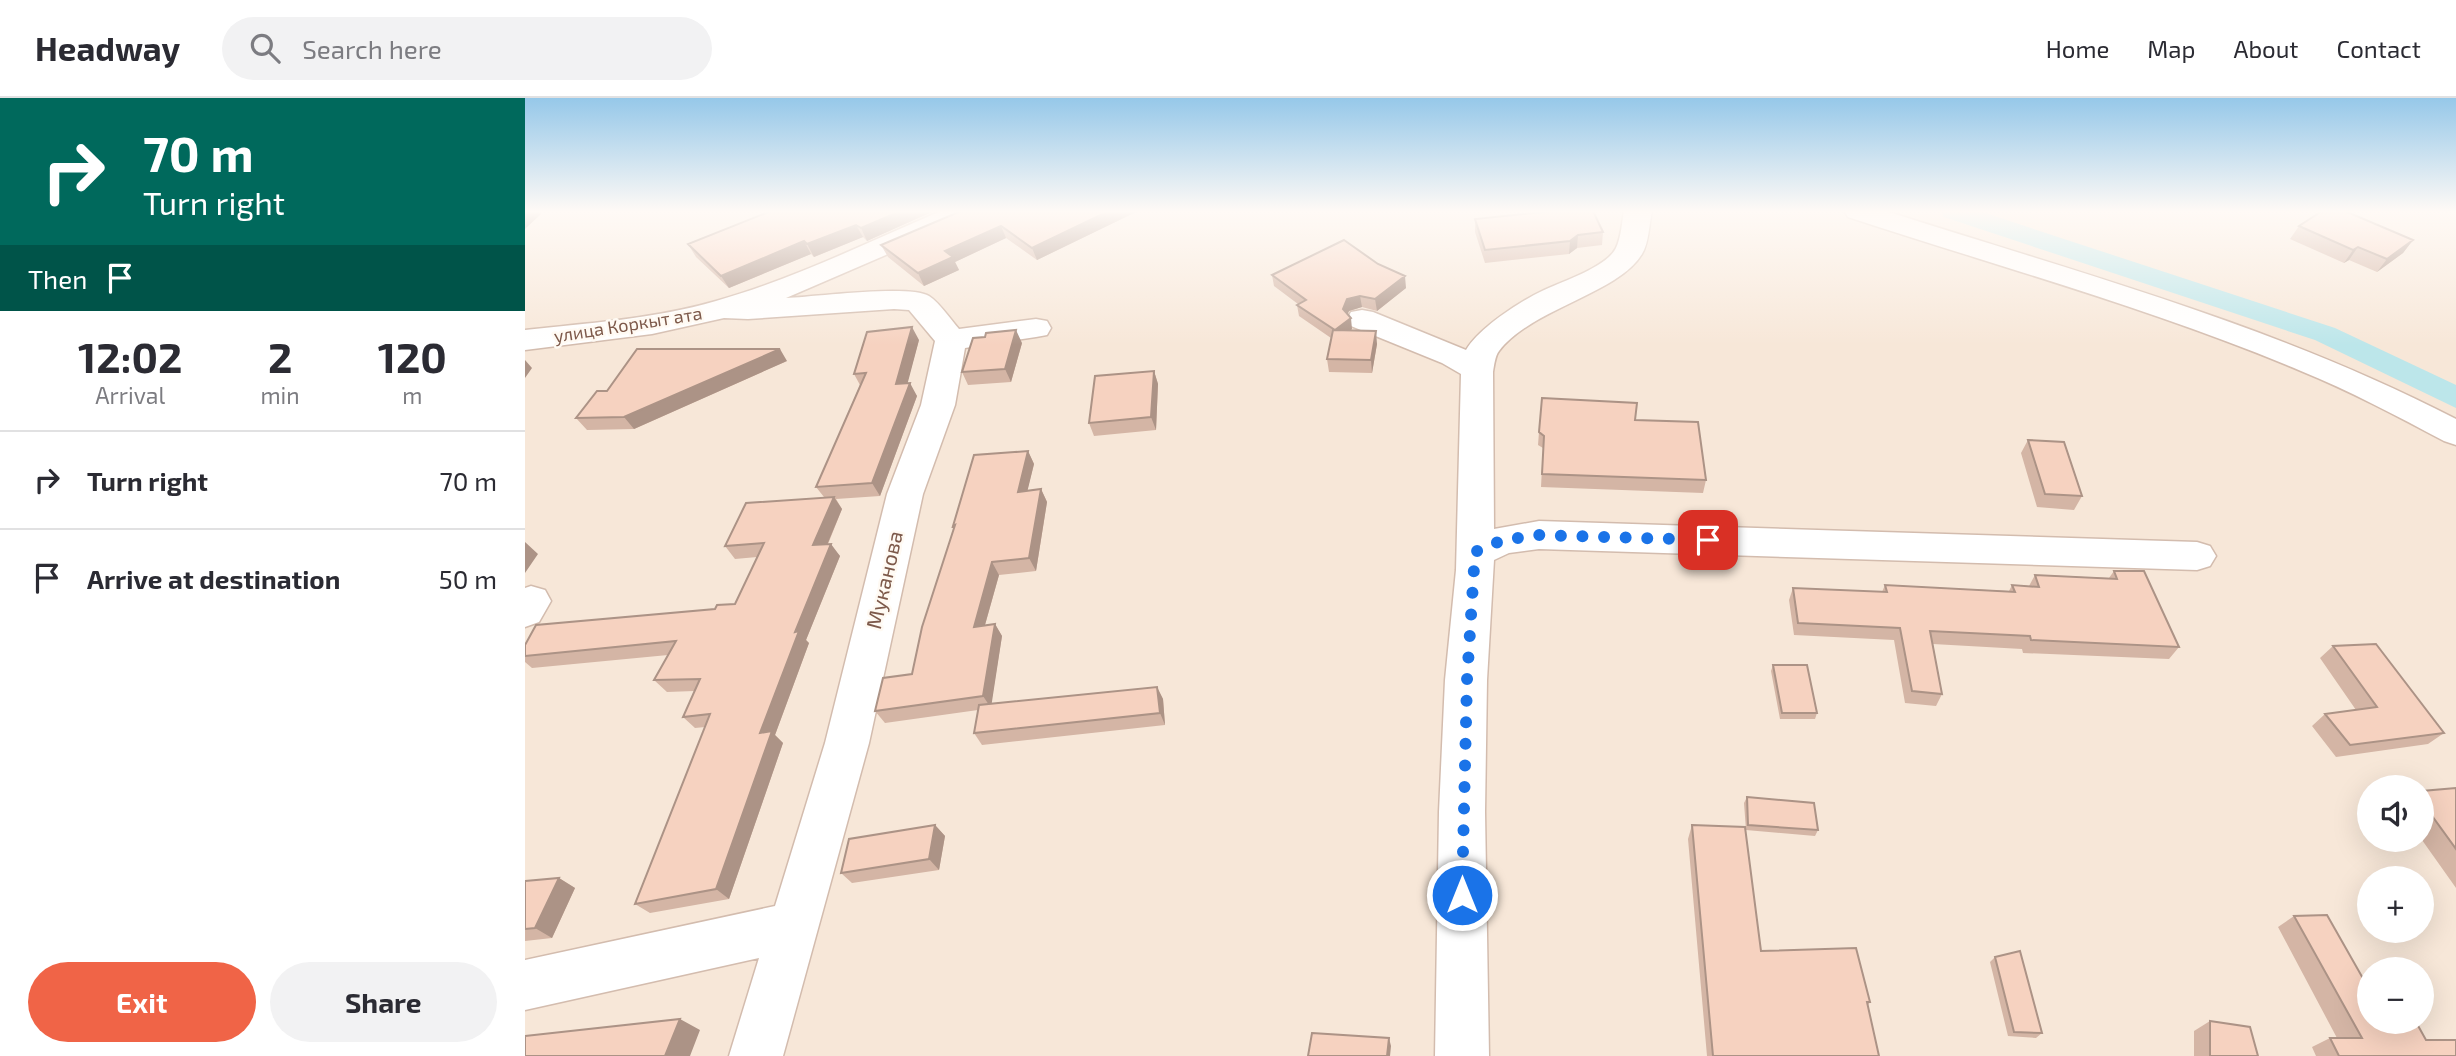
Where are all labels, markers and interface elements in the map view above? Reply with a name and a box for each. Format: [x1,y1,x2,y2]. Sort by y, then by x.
search box [222,17,712,80]
text: Headway [35,28,180,68]
icon: search [246,29,284,67]
text: Search here [302,33,442,64]
text: Home [2046,34,2109,63]
text: Map [2147,34,2195,63]
text: About [2233,34,2299,63]
text: Contact [2337,34,2421,63]
text: 70 m [143,123,254,182]
icon: right [28,126,119,217]
text: Turn right [143,183,285,221]
icon: arrive [101,259,139,297]
text: Then [28,263,87,294]
street label: улица Коркыт ата [552,301,704,347]
text: 12:02 [78,331,182,381]
text: 2 [268,331,292,381]
text: 120 [378,331,447,381]
text: Arrival [95,381,165,409]
text: min [260,381,300,409]
text: m [402,381,422,409]
icon: right [28,461,66,499]
text: Turn right [87,465,208,496]
text: 70 m [439,465,497,496]
pin [1678,510,1738,570]
icon: arrive [1689,521,1727,559]
street label: Муканова [860,528,908,631]
icon: arrive [28,559,66,597]
text: Arrive at destination [87,563,340,594]
text: 50 m [439,563,497,594]
map controls [2357,775,2434,1034]
button: sound [2357,775,2434,852]
position arrow [1425,858,1499,932]
button: + [2357,866,2434,943]
button: − [2357,957,2434,1034]
button: Exit [28,962,256,1042]
button: Share [270,962,497,1042]

